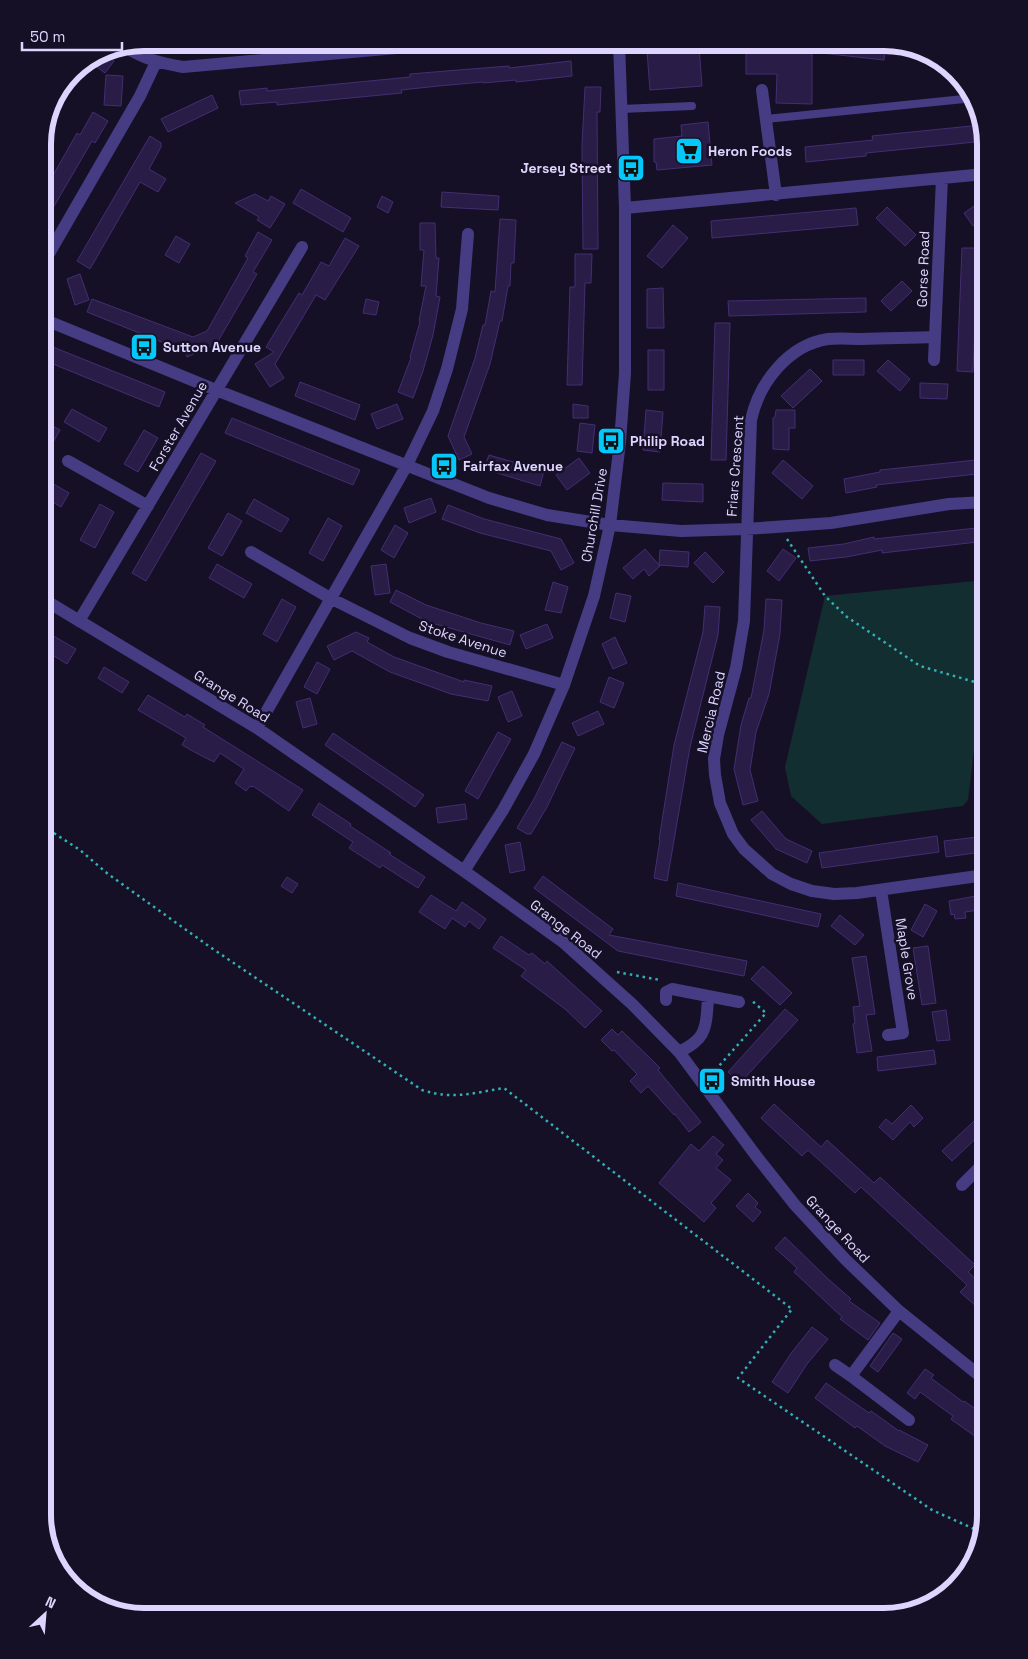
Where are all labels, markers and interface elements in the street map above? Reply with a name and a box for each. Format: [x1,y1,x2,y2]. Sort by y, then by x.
scale bar [22,20,122,52]
text: 50 m [30,27,65,46]
supermarket icon: Heron Foods [674,136,704,166]
place label: Heron Foods [708,142,792,160]
bus stop icon: Jersey Street [616,153,646,183]
place label: Jersey Street [520,159,612,177]
street label: Gorse Road [913,230,933,308]
bus stop icon: Sutton Avenue [129,332,159,362]
place label: Sutton Avenue [163,338,261,356]
street label: Forster Avenue [145,378,211,474]
street label: Friars Crescent [722,415,748,517]
bus stop icon: Philip Road [596,426,626,456]
place label: Philip Road [630,432,705,450]
bus stop icon: Fairfax Avenue [429,451,459,481]
place label: Fairfax Avenue [463,457,563,475]
street label: Churchill Drive [577,466,611,564]
street label: Stoke Avenue [417,616,509,662]
street label: Grange Road [191,666,273,726]
street label: Mercia Road [693,669,729,755]
street label: Grange Road [527,895,605,963]
street label: Maple Grove [892,917,922,1001]
bus stop icon: Smith House [697,1066,727,1096]
place label: Smith House [731,1072,816,1090]
street label: Grange Road [802,1191,874,1267]
north arrow [20,1589,70,1639]
text: N [43,1592,59,1612]

